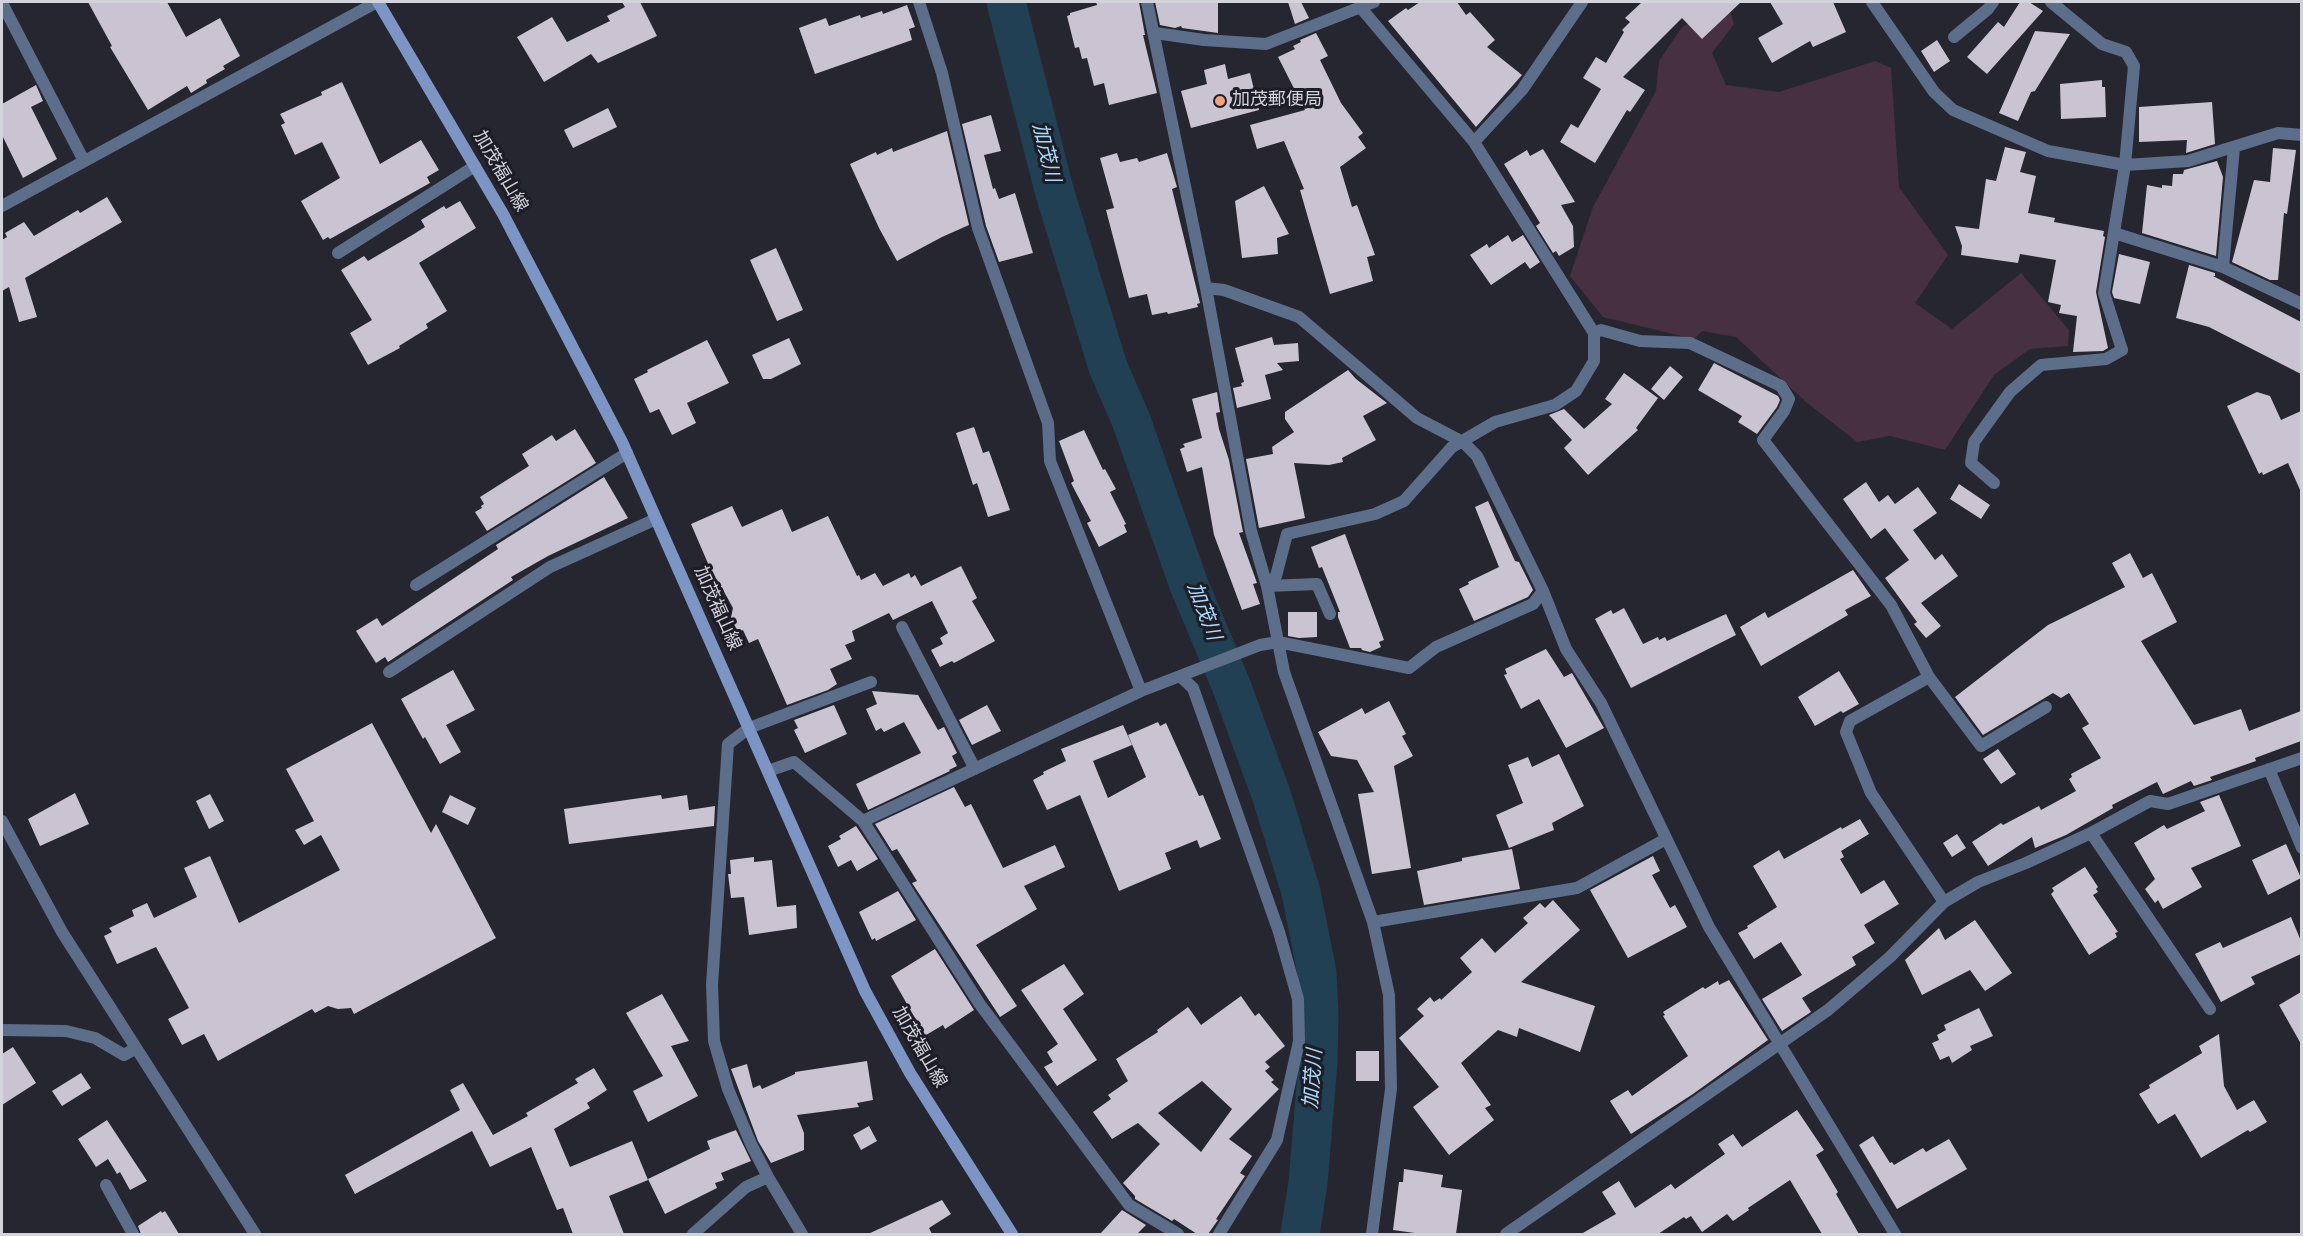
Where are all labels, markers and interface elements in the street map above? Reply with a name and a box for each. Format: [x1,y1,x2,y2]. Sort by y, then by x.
place label: 加茂郵便局 [1232,90,1322,112]
marker: 加茂郵便局 [1213,94,1227,108]
water label: 加茂川 [1025,121,1063,185]
street label: 加茂福山線 [467,128,531,216]
street label: 加茂福山線 [688,563,744,655]
water label: 加茂川 [1180,580,1224,644]
street label: 加茂福山線 [886,1004,950,1092]
water label: 加茂川 [1301,1048,1329,1110]

